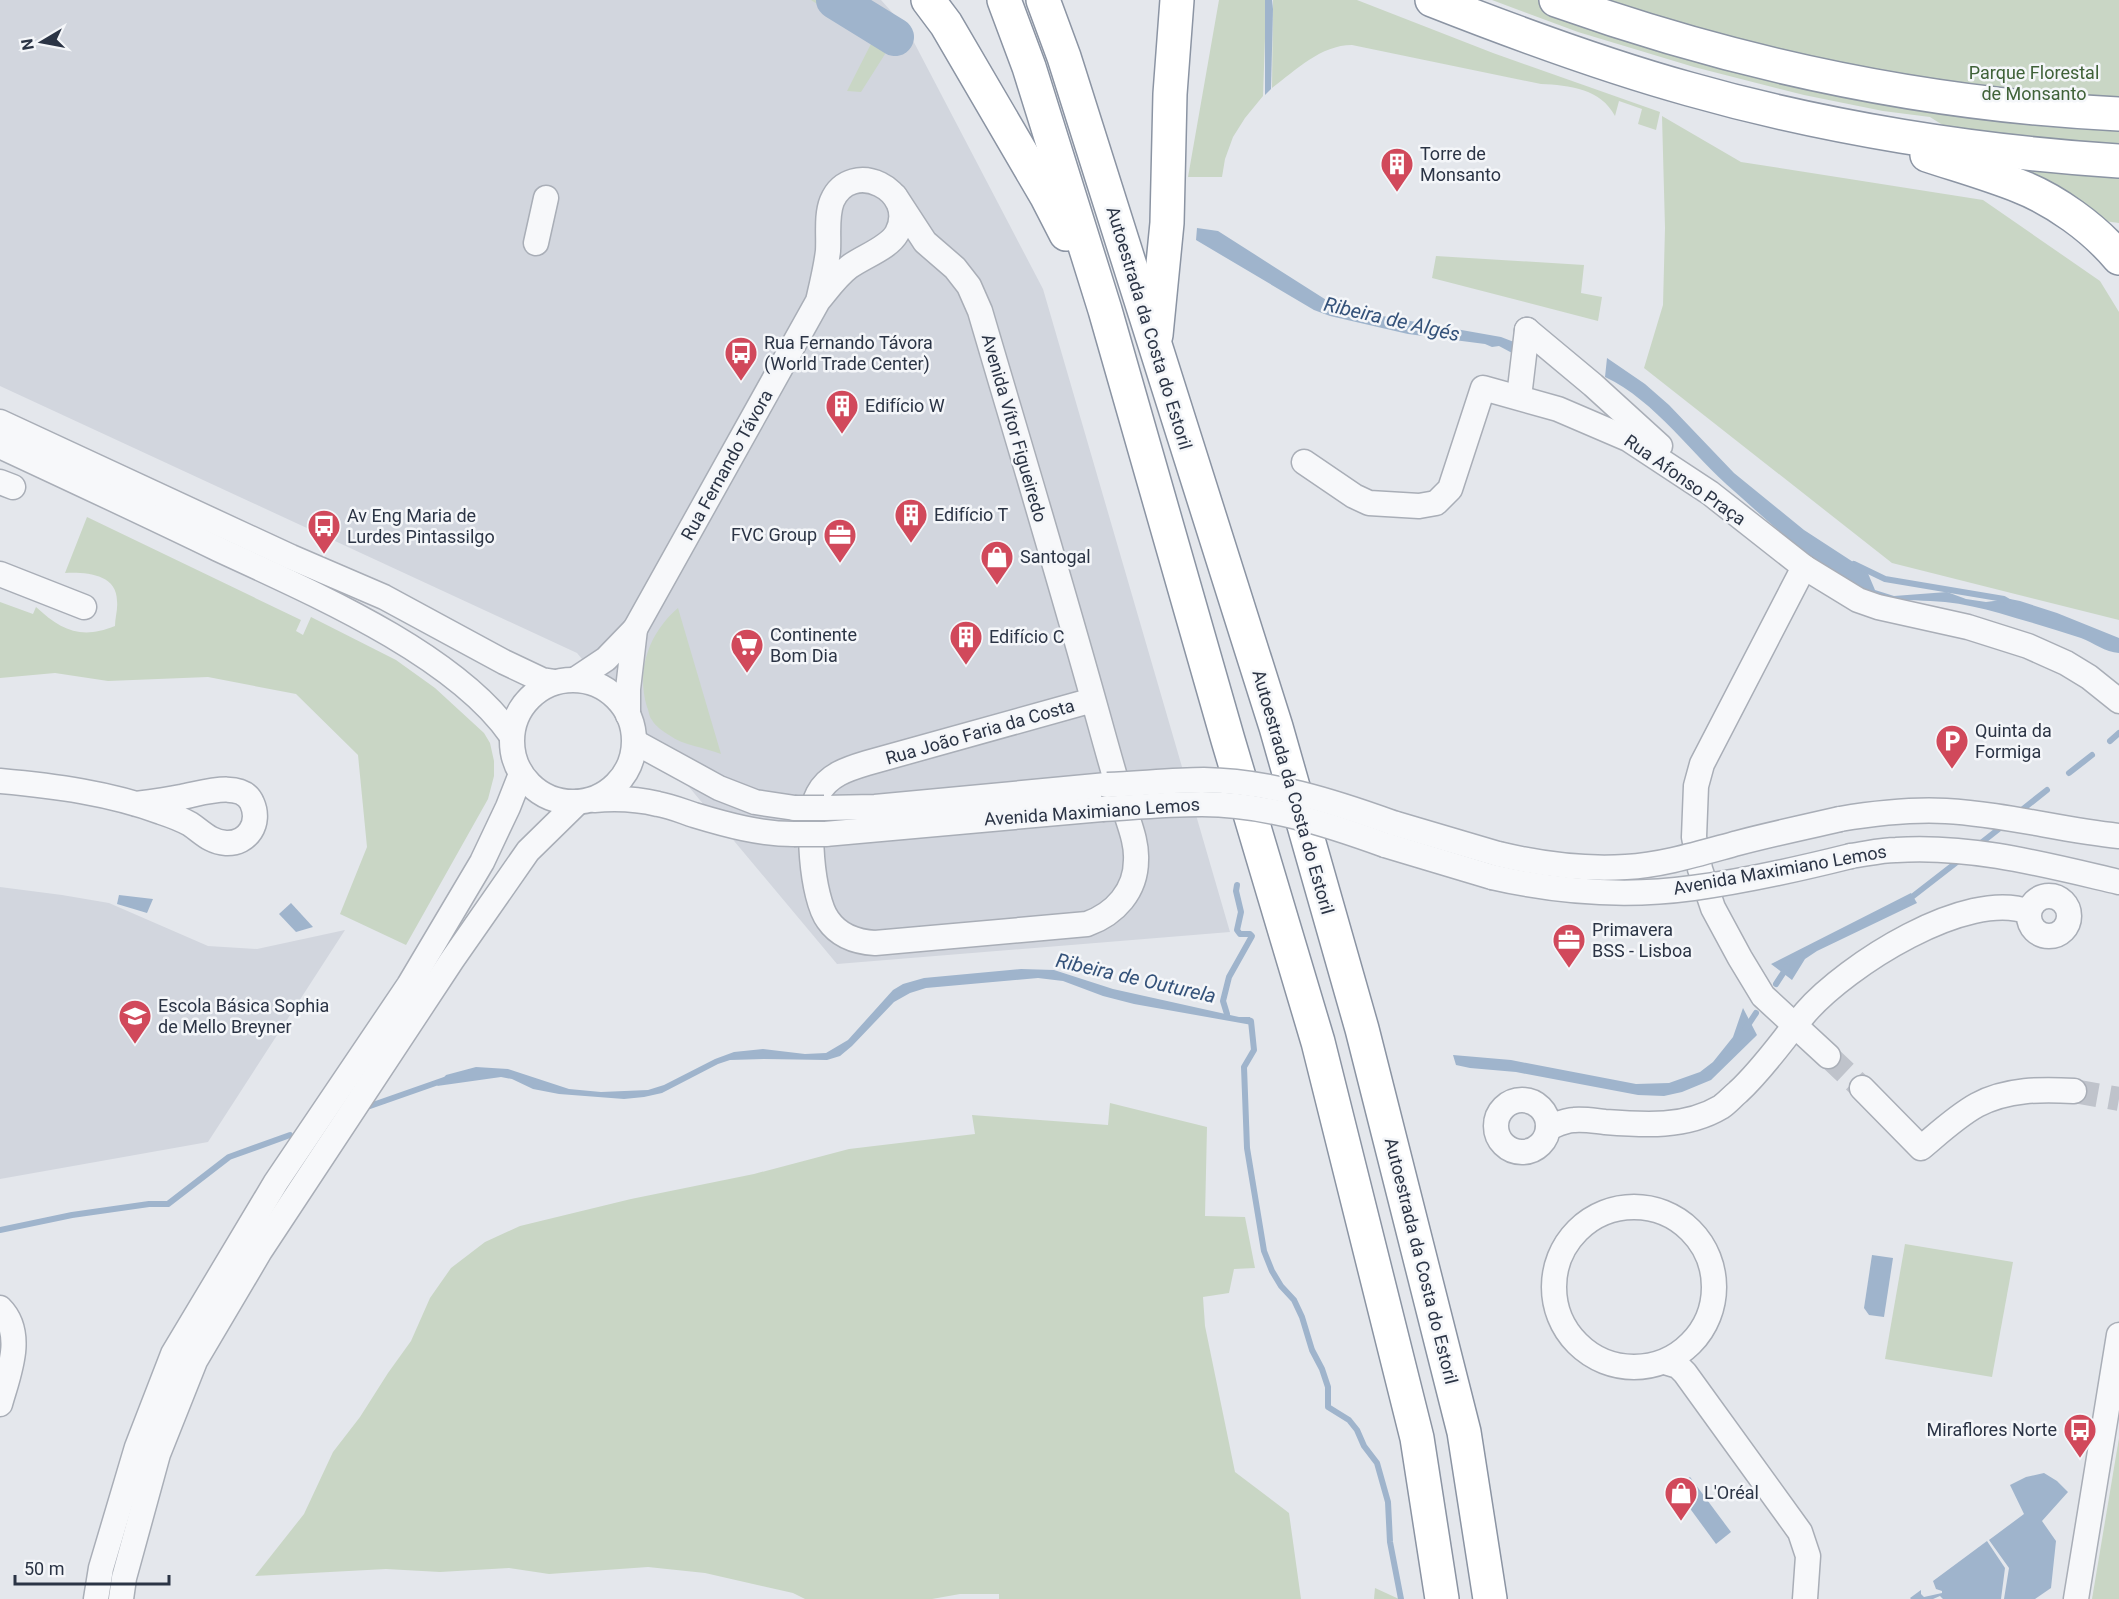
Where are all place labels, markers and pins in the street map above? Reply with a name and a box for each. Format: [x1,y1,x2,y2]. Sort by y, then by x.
place label: Torre de Monsanto [1420,143,1501,185]
building icon: Torre de Monsanto [1379,146,1415,193]
place label: Rua Fernando Távora (World Trade Center) [764,332,933,375]
bus stop icon: Rua Fernando Távora (World Trade Center) [723,335,759,382]
building icon: Edifício W [824,388,860,435]
place label: Edifício W [865,395,945,416]
building icon: Edifício T [893,497,929,544]
place label: Edifício T [934,504,1008,525]
place label: Av Eng Maria de Lurdes Pintassilgo [347,505,495,547]
bus stop icon: Av Eng Maria de Lurdes Pintassilgo [306,508,342,555]
office icon: FVC Group [822,517,858,564]
place label: FVC Group [731,524,817,545]
shop icon: Santogal [979,539,1015,586]
place label: Santogal [1020,546,1091,567]
building icon: Edifício C [948,619,984,666]
place label: Continente Bom Dia [770,624,857,666]
place label: Edifício C [989,626,1065,647]
supermarket icon: Continente Bom Dia [729,627,765,674]
place label: Quinta da Formiga [1975,720,2052,762]
parking icon: Quinta da Formiga [1934,723,1970,770]
place label: Primavera BSS - Lisboa [1592,919,1692,961]
office icon: Primavera BSS - Lisboa [1551,922,1587,969]
place label: Escola Básica Sophia de Mello Breyner [158,995,329,1037]
school or university icon: Escola Básica Sophia de Mello Breyner [117,998,153,1045]
bus stop icon: Miraflores Norte [2062,1412,2098,1459]
place label: Miraflores Norte [1927,1419,2057,1440]
shop icon: L'Oréal [1663,1475,1699,1522]
place label: L'Oréal [1704,1482,1759,1503]

